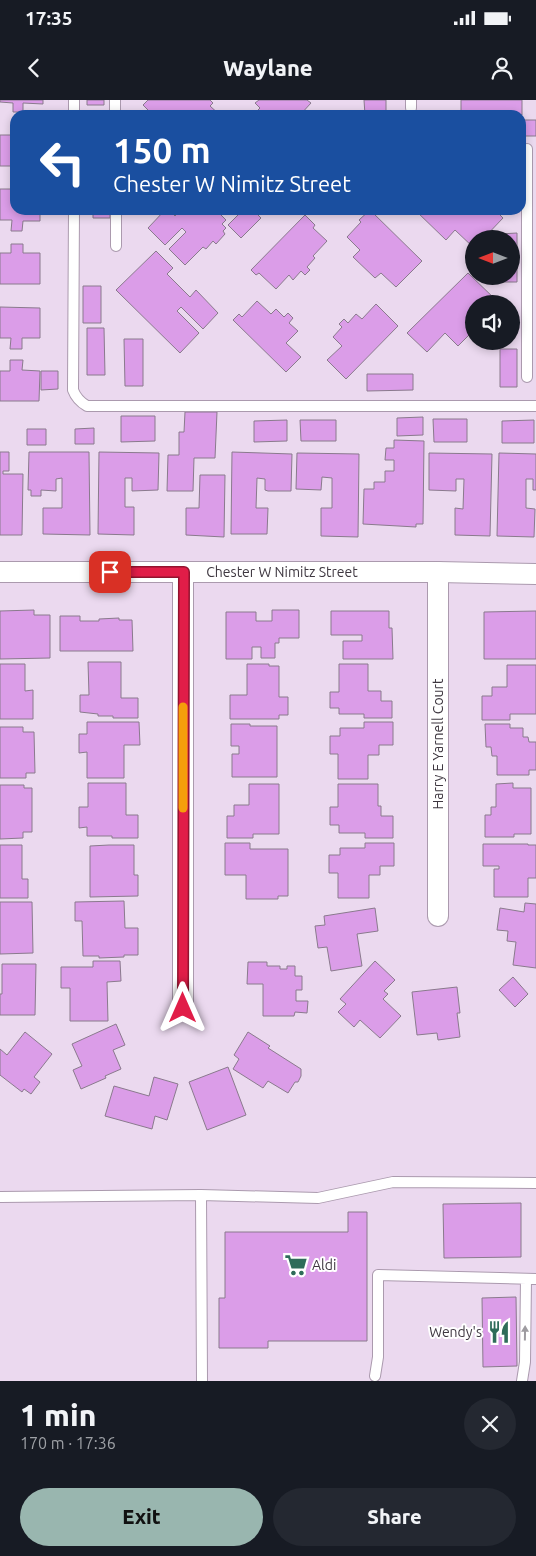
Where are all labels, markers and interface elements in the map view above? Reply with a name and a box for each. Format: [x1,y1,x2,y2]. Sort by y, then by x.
text: 17:35 [25,7,73,29]
icon: back [20,54,48,82]
icon: person [488,54,516,82]
text: Waylane [223,55,313,80]
icon: left [30,130,95,195]
text: 150 m [113,130,211,170]
text: Chester W Nimitz Street [113,171,351,196]
north arrow [465,230,520,285]
map controls [465,230,520,350]
button: sound [465,295,520,350]
pin [89,551,131,593]
icon: arrive [96,558,124,586]
street label: Chester W Nimitz Street [206,564,358,580]
street label: Harry E Yarnell Court [430,678,446,809]
position arrow [156,981,208,1033]
supermarket icon: Aldi [283,1252,309,1278]
place label: Aldi [312,1257,336,1273]
restaurant icon: Wendy's [486,1319,512,1345]
place label: Wendy's [429,1324,482,1340]
one-way arrow [522,1324,530,1340]
text: 1 min [20,1398,96,1432]
button: close [464,1398,516,1450]
text: 170 m · 17:36 [20,1434,116,1452]
button: Exit [20,1488,263,1546]
button: Share [273,1488,516,1546]

